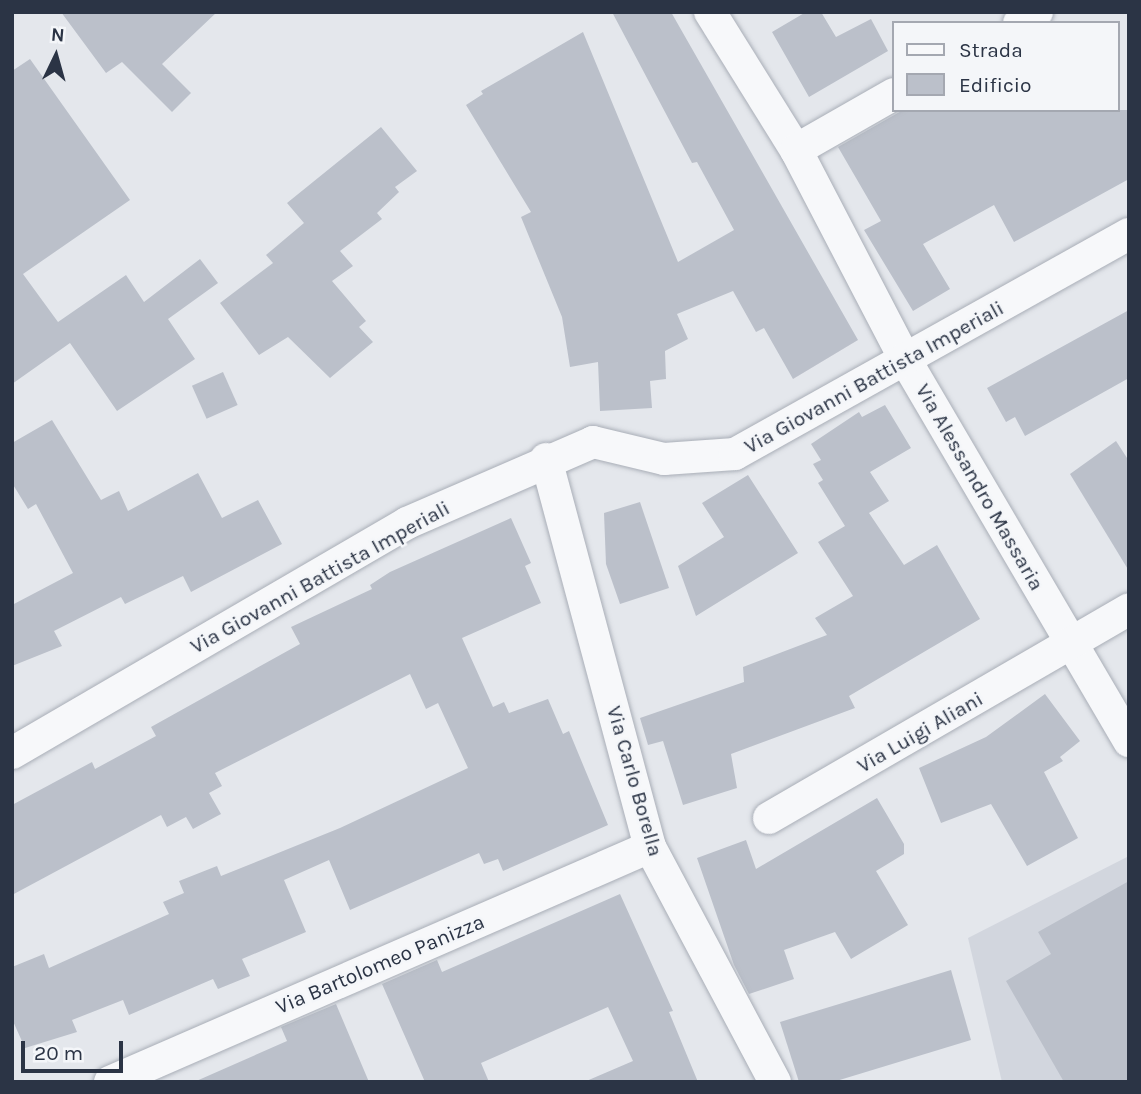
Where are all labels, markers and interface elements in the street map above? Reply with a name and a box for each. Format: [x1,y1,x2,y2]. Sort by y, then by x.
north arrow [21,21,91,91]
legend [892,21,1120,112]
text: N [50,24,66,47]
text: Strada [959,38,1023,62]
text: Edificio [959,73,1032,97]
street label: Via Giovanni Battista Imperiali [740,295,1008,459]
street label: Via Alessandro Massaria [910,379,1050,595]
street label: Via Giovanni Battista Imperiali [186,495,454,659]
street label: Via Luigi Aliani [853,686,987,778]
street label: Via Carlo Borella [601,703,669,859]
street label: Via Bartolomeo Panizza [272,909,488,1019]
scale bar [24,1028,126,1072]
text: 20 m [34,1041,83,1065]

